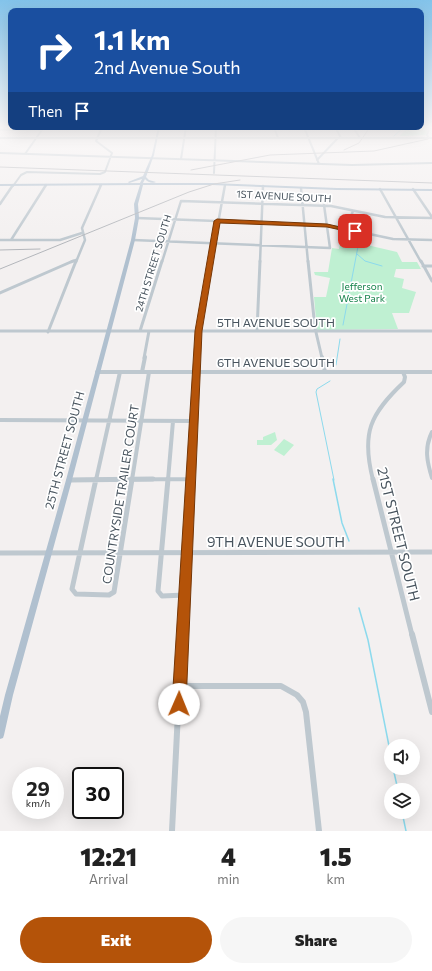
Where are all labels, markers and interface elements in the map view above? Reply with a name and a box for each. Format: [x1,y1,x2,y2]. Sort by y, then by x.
text: 1.1 km [94,22,171,56]
icon: right [28,24,80,76]
text: 2nd Avenue South [94,56,241,78]
icon: arrive [71,100,93,122]
text: Then [28,102,63,120]
street label: 1ST AVENUE SOUTH [236,188,332,204]
street label: 24TH STREET SOUTH [132,213,174,313]
pin [338,214,372,248]
icon: arrive [344,220,366,242]
park label: Jefferson West Park [339,280,386,304]
street label: 5TH AVENUE SOUTH [217,315,335,329]
street label: 6TH AVENUE SOUTH [217,355,335,369]
street label: 25TH STREET SOUTH [42,390,86,510]
street label: COUNTRYSIDE TRAILER COURT [99,403,141,585]
street label: 21ST STREET SOUTH [374,465,424,603]
street label: 9TH AVENUE SOUTH [207,533,345,550]
position arrow [158,683,200,725]
map controls [384,739,420,819]
button: sound [384,739,420,775]
speed limit sign: 30 [72,767,124,819]
text: 29 [26,776,50,800]
button: layers [384,783,420,819]
text: km/h [26,797,50,809]
text: 12:21 [80,842,137,871]
text: 4 [221,842,236,871]
text: 1.5 [320,842,352,871]
text: Arrival [89,871,128,887]
text: min [217,871,239,887]
text: km [327,871,345,887]
button: Exit [20,917,212,963]
button: Share [220,917,412,963]

